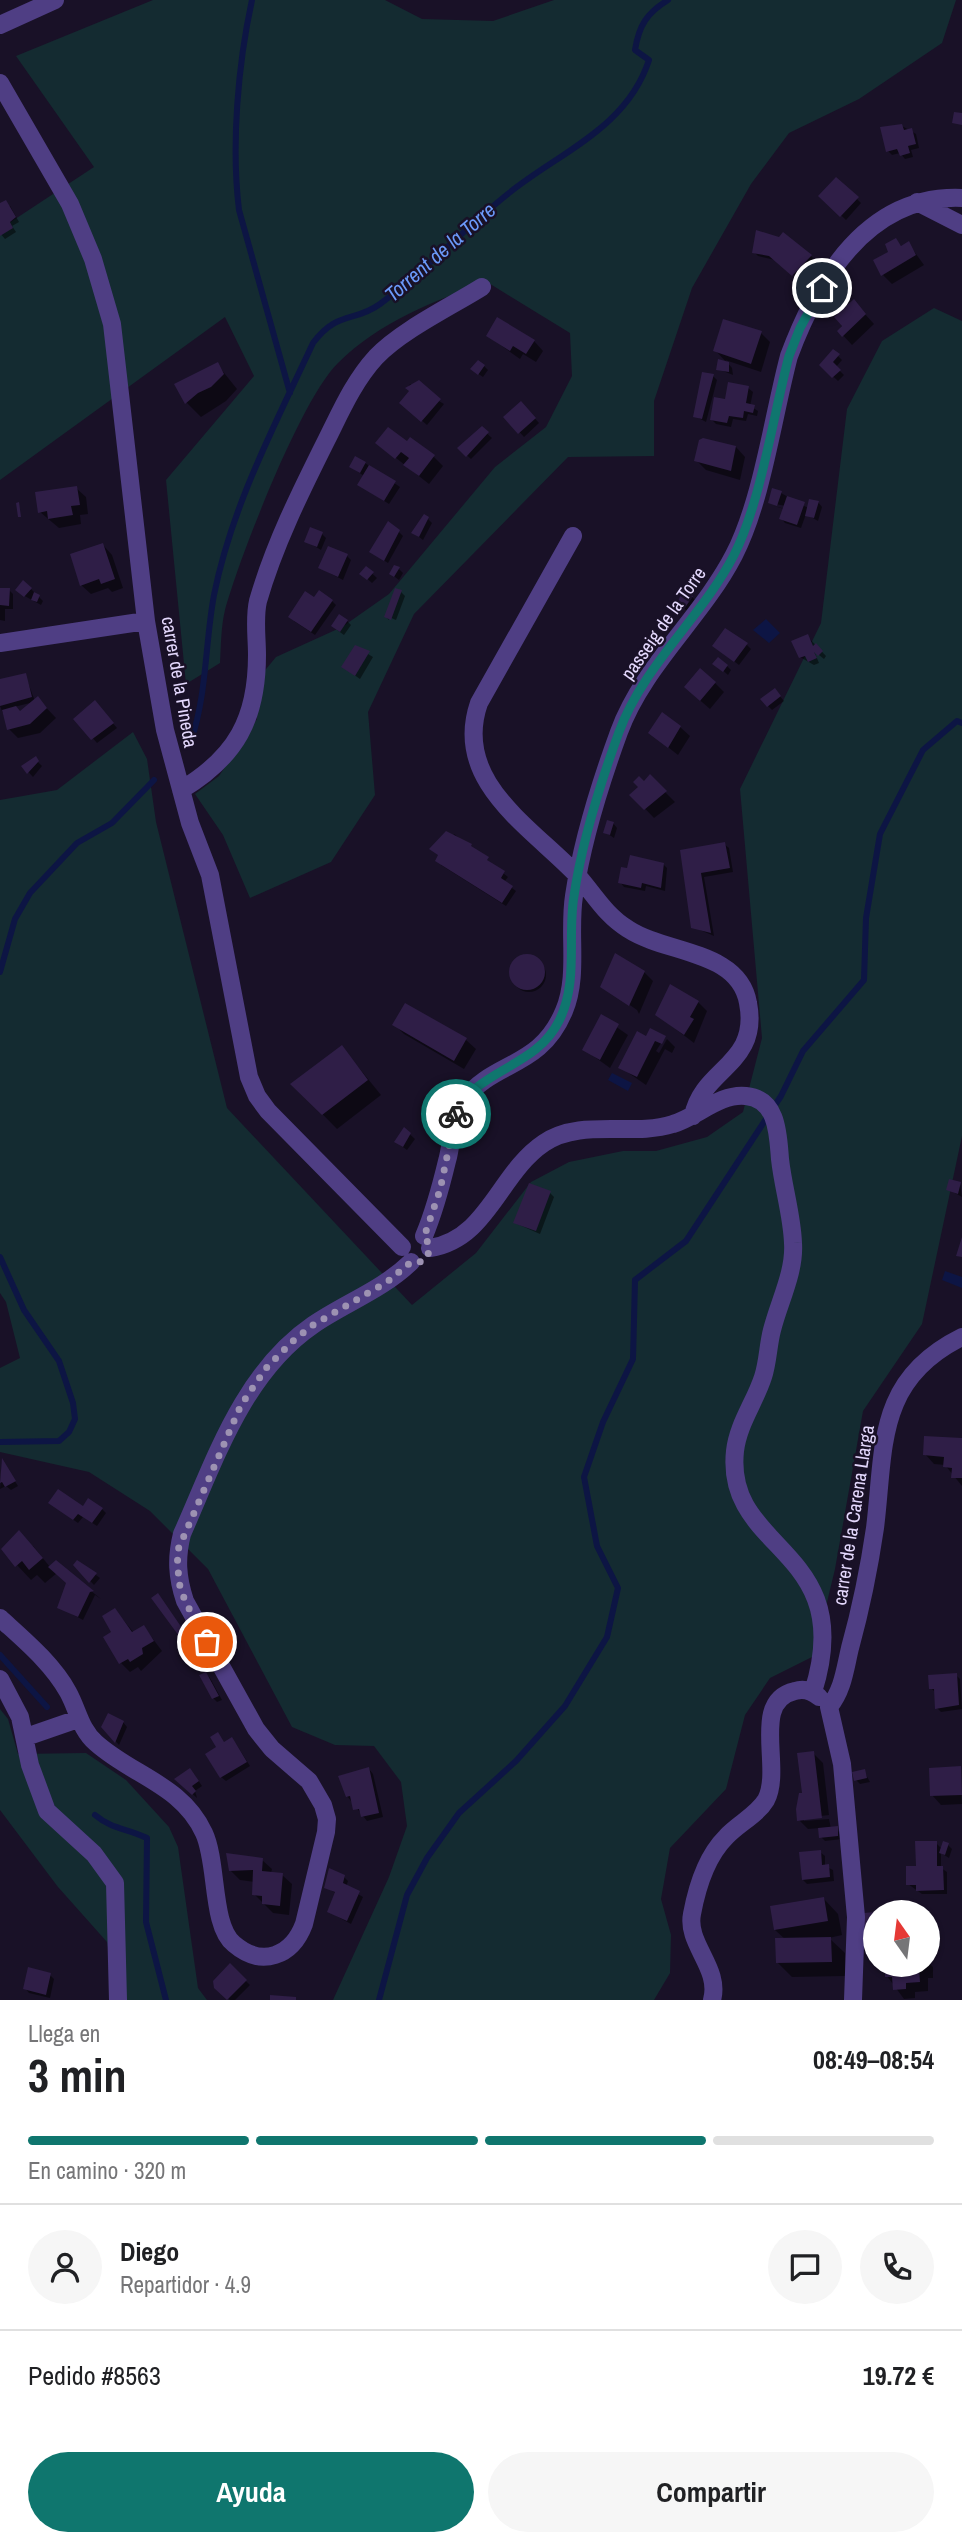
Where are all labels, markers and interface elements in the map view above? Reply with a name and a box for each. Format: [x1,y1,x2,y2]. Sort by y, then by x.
water label: Torrent de la Torre [378,196,502,308]
pin [792,258,852,318]
icon: home [803,269,841,307]
street label: passeig de la Torre [614,561,712,685]
street label: carrer de la Pineda [156,614,204,750]
courier [421,1079,491,1149]
icon: bike [437,1095,475,1133]
street label: carrer de la Carena Llarga [826,1423,880,1607]
pin [177,1612,237,1672]
icon: bag [188,1623,226,1661]
north arrow [863,1900,940,1978]
map controls [863,1900,940,1977]
text: Llega en [28,2018,100,2049]
text: 08:49–08:54 [813,2042,934,2077]
text: 3 min [28,2044,127,2106]
text: En camino · 320 m [28,2155,186,2186]
button: person [28,2230,102,2304]
button: chat [768,2230,842,2304]
button: phone [860,2230,934,2304]
text: Diego [120,2234,179,2269]
text: Repartidor · 4.9 [120,2269,251,2300]
text: Pedido #8563 [28,2358,161,2393]
text: 19.72 € [863,2358,934,2393]
button: Ayuda [28,2452,474,2532]
button: Compartir [488,2452,934,2532]

